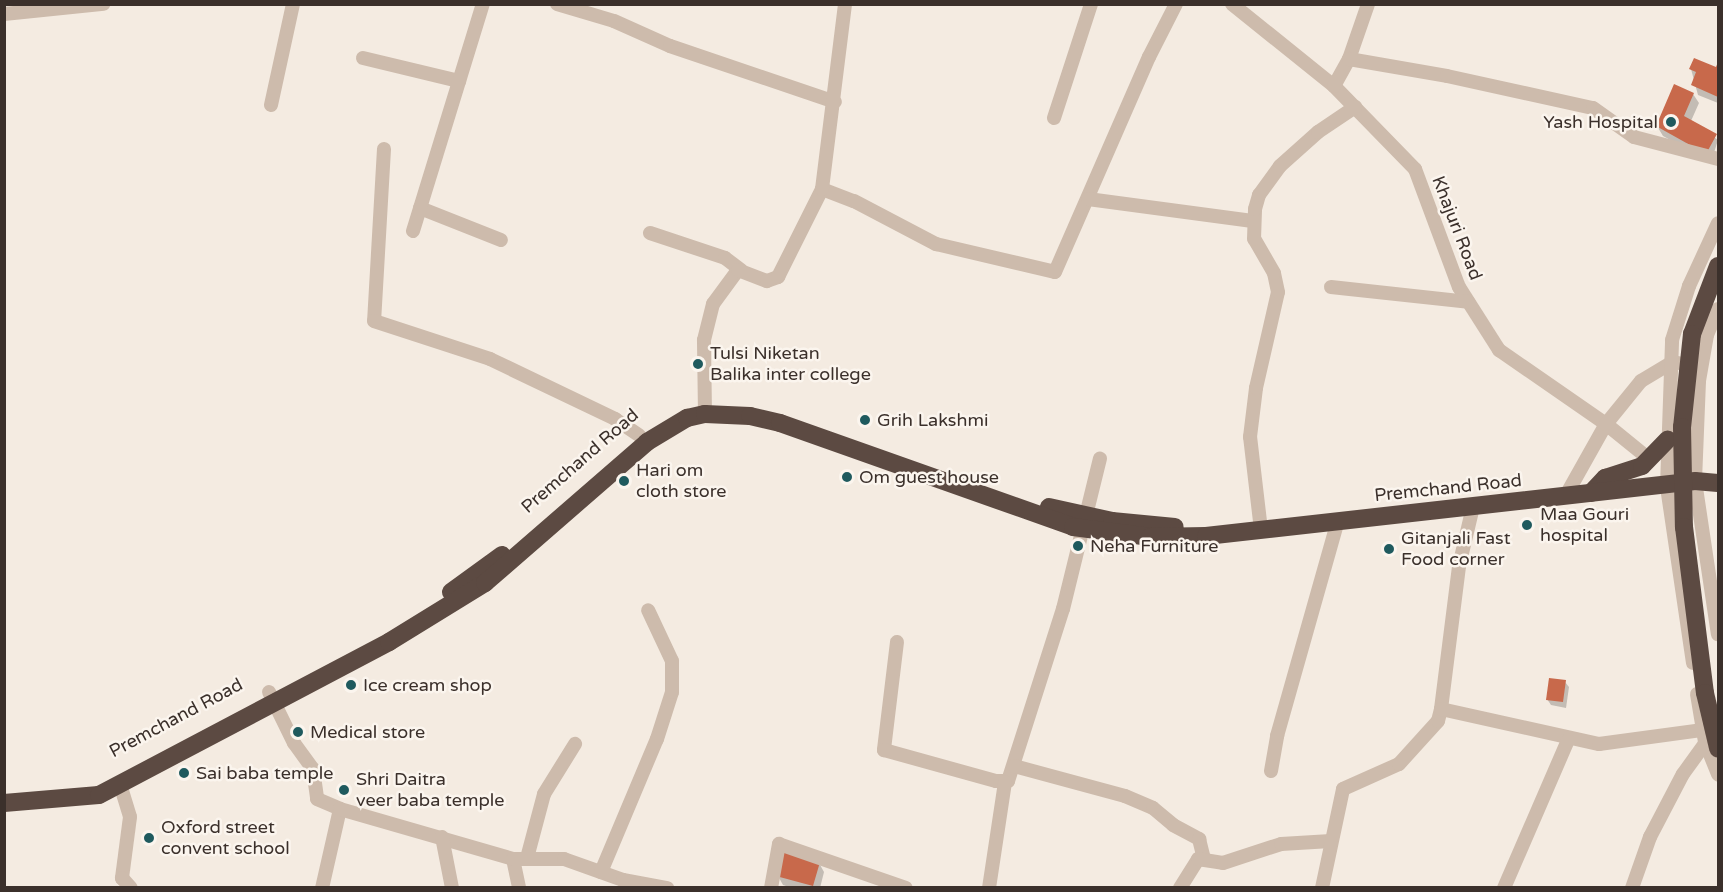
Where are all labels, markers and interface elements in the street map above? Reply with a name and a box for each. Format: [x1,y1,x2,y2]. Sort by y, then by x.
place label: Yash Hospital [1543,111,1658,133]
marker: Yash Hospital [1662,113,1680,131]
street label: Khajuri Road [1427,173,1487,283]
place label: Tulsi Niketan Balika inter college [710,343,871,386]
marker: Tulsi Niketan Balika inter college [691,357,705,371]
street label: Premchand Road [517,404,643,518]
place label: Grih Lakshmi [877,409,988,431]
marker: Grih Lakshmi [858,413,872,427]
place label: Hari om cloth store [636,460,727,502]
place label: Om guest house [859,466,999,488]
marker: Om guest house [840,470,854,484]
street label: Premchand Road [1373,470,1523,506]
marker: Hari om cloth store [617,474,631,488]
place label: Maa Gouri hospital [1540,504,1629,546]
marker: Maa Gouri hospital [1518,516,1536,534]
place label: Gitanjali Fast Food corner [1401,528,1511,570]
place label: Neha Furniture [1090,535,1218,557]
marker: Neha Furniture [1071,539,1085,553]
marker: Gitanjali Fast Food corner [1382,542,1396,556]
street label: Premchand Road [106,674,246,762]
place label: Ice cream shop [363,674,492,696]
marker: Ice cream shop [344,678,358,692]
place label: Medical store [310,721,425,743]
marker: Medical store [291,725,305,739]
place label: Sai baba temple [196,762,333,784]
marker: Sai baba temple [177,766,191,780]
place label: Shri Daitra veer baba temple [356,769,504,812]
marker: Shri Daitra veer baba temple [337,783,351,797]
place label: Oxford street convent school [161,817,290,860]
marker: Oxford street convent school [142,831,156,845]

